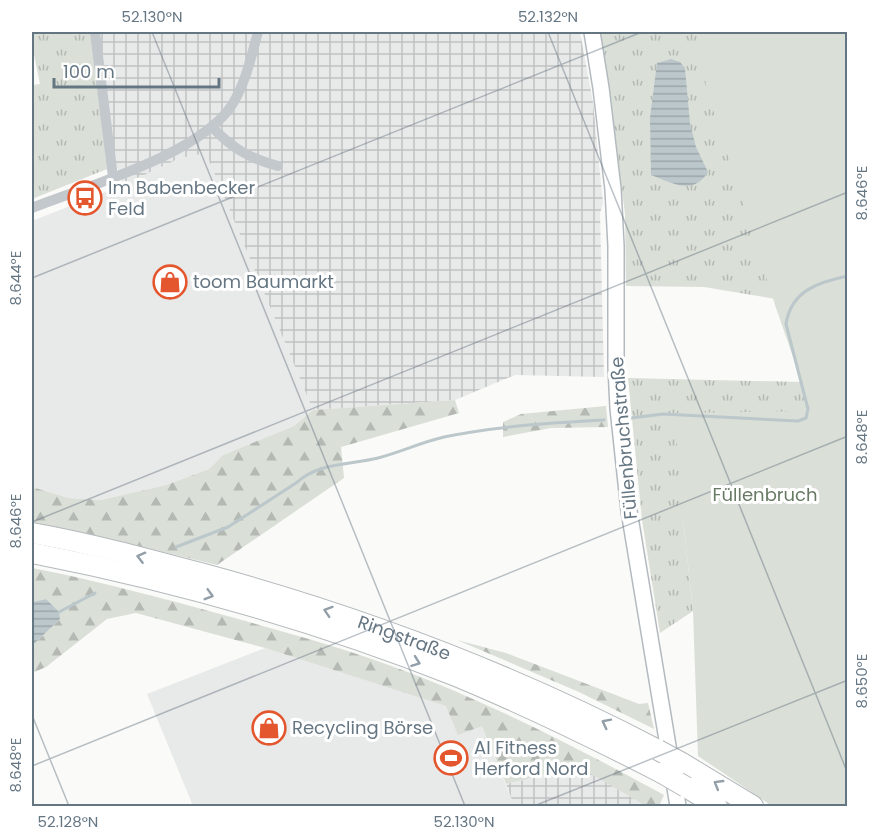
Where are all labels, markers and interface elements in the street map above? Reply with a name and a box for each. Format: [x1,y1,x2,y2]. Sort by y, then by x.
text: 52.130°N [122,6,182,27]
text: 52.132°N [518,6,578,27]
scale bar [54,51,219,89]
text: 100 m [63,59,115,84]
text: 8.646°E [851,166,872,220]
place label: Im Babenbecker Feld [108,175,256,221]
bus stop icon: Im Babenbecker Feld [67,180,103,216]
text: 8.644°E [5,251,26,305]
shop icon: toom Baumarkt [152,264,188,300]
place label: toom Baumarkt [193,269,334,294]
street label: Füllenbruchstraße [604,356,643,520]
text: 8.648°E [851,410,872,464]
park label: Füllenbruch [713,482,817,507]
text: 8.646°E [5,494,26,548]
one-way arrow [136,552,146,565]
one-way arrow [203,588,214,600]
one-way arrow [323,606,334,618]
street label: Ringstraße [354,609,454,666]
one-way arrow [411,654,421,667]
text: 8.650°E [851,654,872,708]
shop icon: Recycling Börse [251,710,287,746]
place label: Recycling Börse [292,715,433,740]
one-way arrow [601,718,612,730]
place label: AI Fitness Herford Nord [474,735,589,781]
text: 8.648°E [5,738,26,792]
sports icon: AI Fitness Herford Nord [433,740,469,776]
one-way arrow [714,780,724,792]
text: 52.128°N [38,811,98,832]
text: 52.130°N [434,811,494,832]

